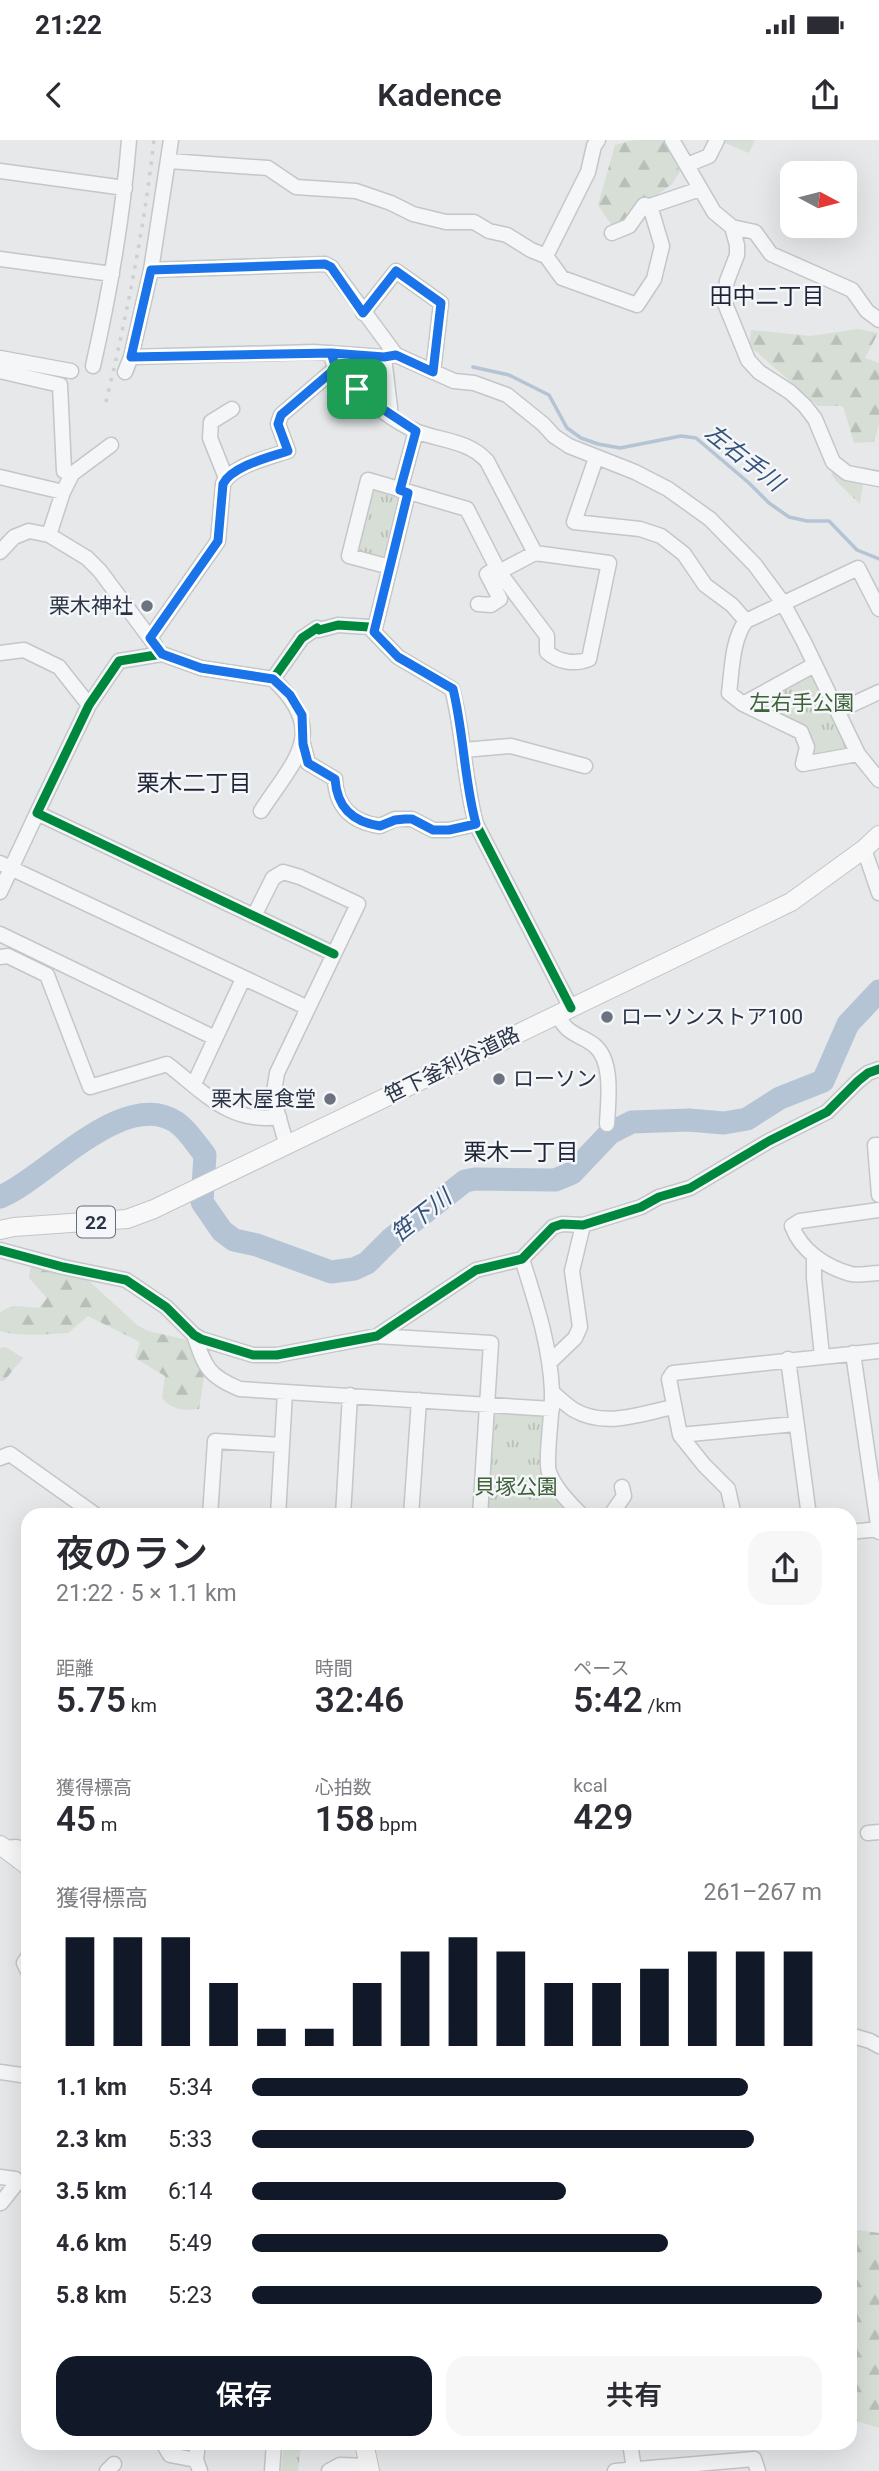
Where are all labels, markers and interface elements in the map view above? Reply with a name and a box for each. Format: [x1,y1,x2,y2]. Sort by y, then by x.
text: 21:22 [35,10,102,40]
icon: back [35,76,73,114]
text: Kadence [377,76,502,114]
icon: share [806,76,844,114]
north arrow [780,161,858,238]
map controls [780,161,857,238]
district label: 田中二丁目 [710,283,825,310]
pin [327,359,387,419]
icon: arrive [338,370,376,408]
water label: 左右手川 [699,419,791,499]
place label: 栗木神社 [49,594,133,618]
marker: 栗木神社 [139,598,155,614]
park label: 左右手公園 [750,691,855,715]
district label: 栗木二丁目 [137,770,252,797]
place label: ローソンストア100 [621,1005,803,1029]
marker: ローソンストア100 [599,1009,615,1025]
street label: 笹下釜利谷道路 [381,1022,523,1108]
place label: ローソン [513,1067,597,1091]
marker: ローソン [491,1071,507,1087]
place label: 栗木屋食堂 [211,1087,316,1111]
marker: 栗木屋食堂 [322,1091,338,1107]
district label: 栗木一丁目 [464,1139,579,1166]
water label: 笹下川 [386,1182,459,1248]
road number: 22 [77,1206,115,1238]
park label: 貝塚公園 [474,1475,558,1499]
button: share [748,1531,822,1605]
text: 夜のラン [56,1532,208,1576]
text: 21:22 · 5 × 1.1 km [56,1580,237,1607]
text: 距離 [56,1657,94,1680]
text: 時間 [315,1657,353,1680]
text: ペース [573,1657,629,1680]
text: 5.75 [56,1680,126,1721]
text: 32:46 [315,1680,404,1721]
text: 5:42 [573,1680,643,1721]
text: km [126,1694,157,1717]
text: /km [643,1694,682,1717]
text: kcal [573,1774,608,1797]
text: 獲得標高 [56,1776,132,1799]
text: 心拍数 [315,1776,372,1799]
text: 429 [573,1797,633,1838]
text: 45 [56,1799,96,1840]
text: 158 [315,1799,375,1840]
text: m [96,1813,117,1836]
text: bpm [375,1813,417,1836]
text: 261–267 m [703,1879,822,1906]
text: 獲得標高 [56,1885,148,1912]
text: 1.1 km [56,2074,127,2101]
text: 5:34 [168,2074,212,2101]
text: 2.3 km [56,2126,127,2153]
text: 5:33 [168,2126,212,2153]
text: 3.5 km [56,2178,127,2205]
text: 6:14 [168,2178,212,2205]
text: 4.6 km [56,2230,127,2257]
text: 5:49 [168,2230,212,2257]
text: 5.8 km [56,2282,127,2309]
text: 5:23 [168,2282,212,2309]
button: 保存 [56,2356,432,2436]
button: 共有 [446,2356,822,2436]

